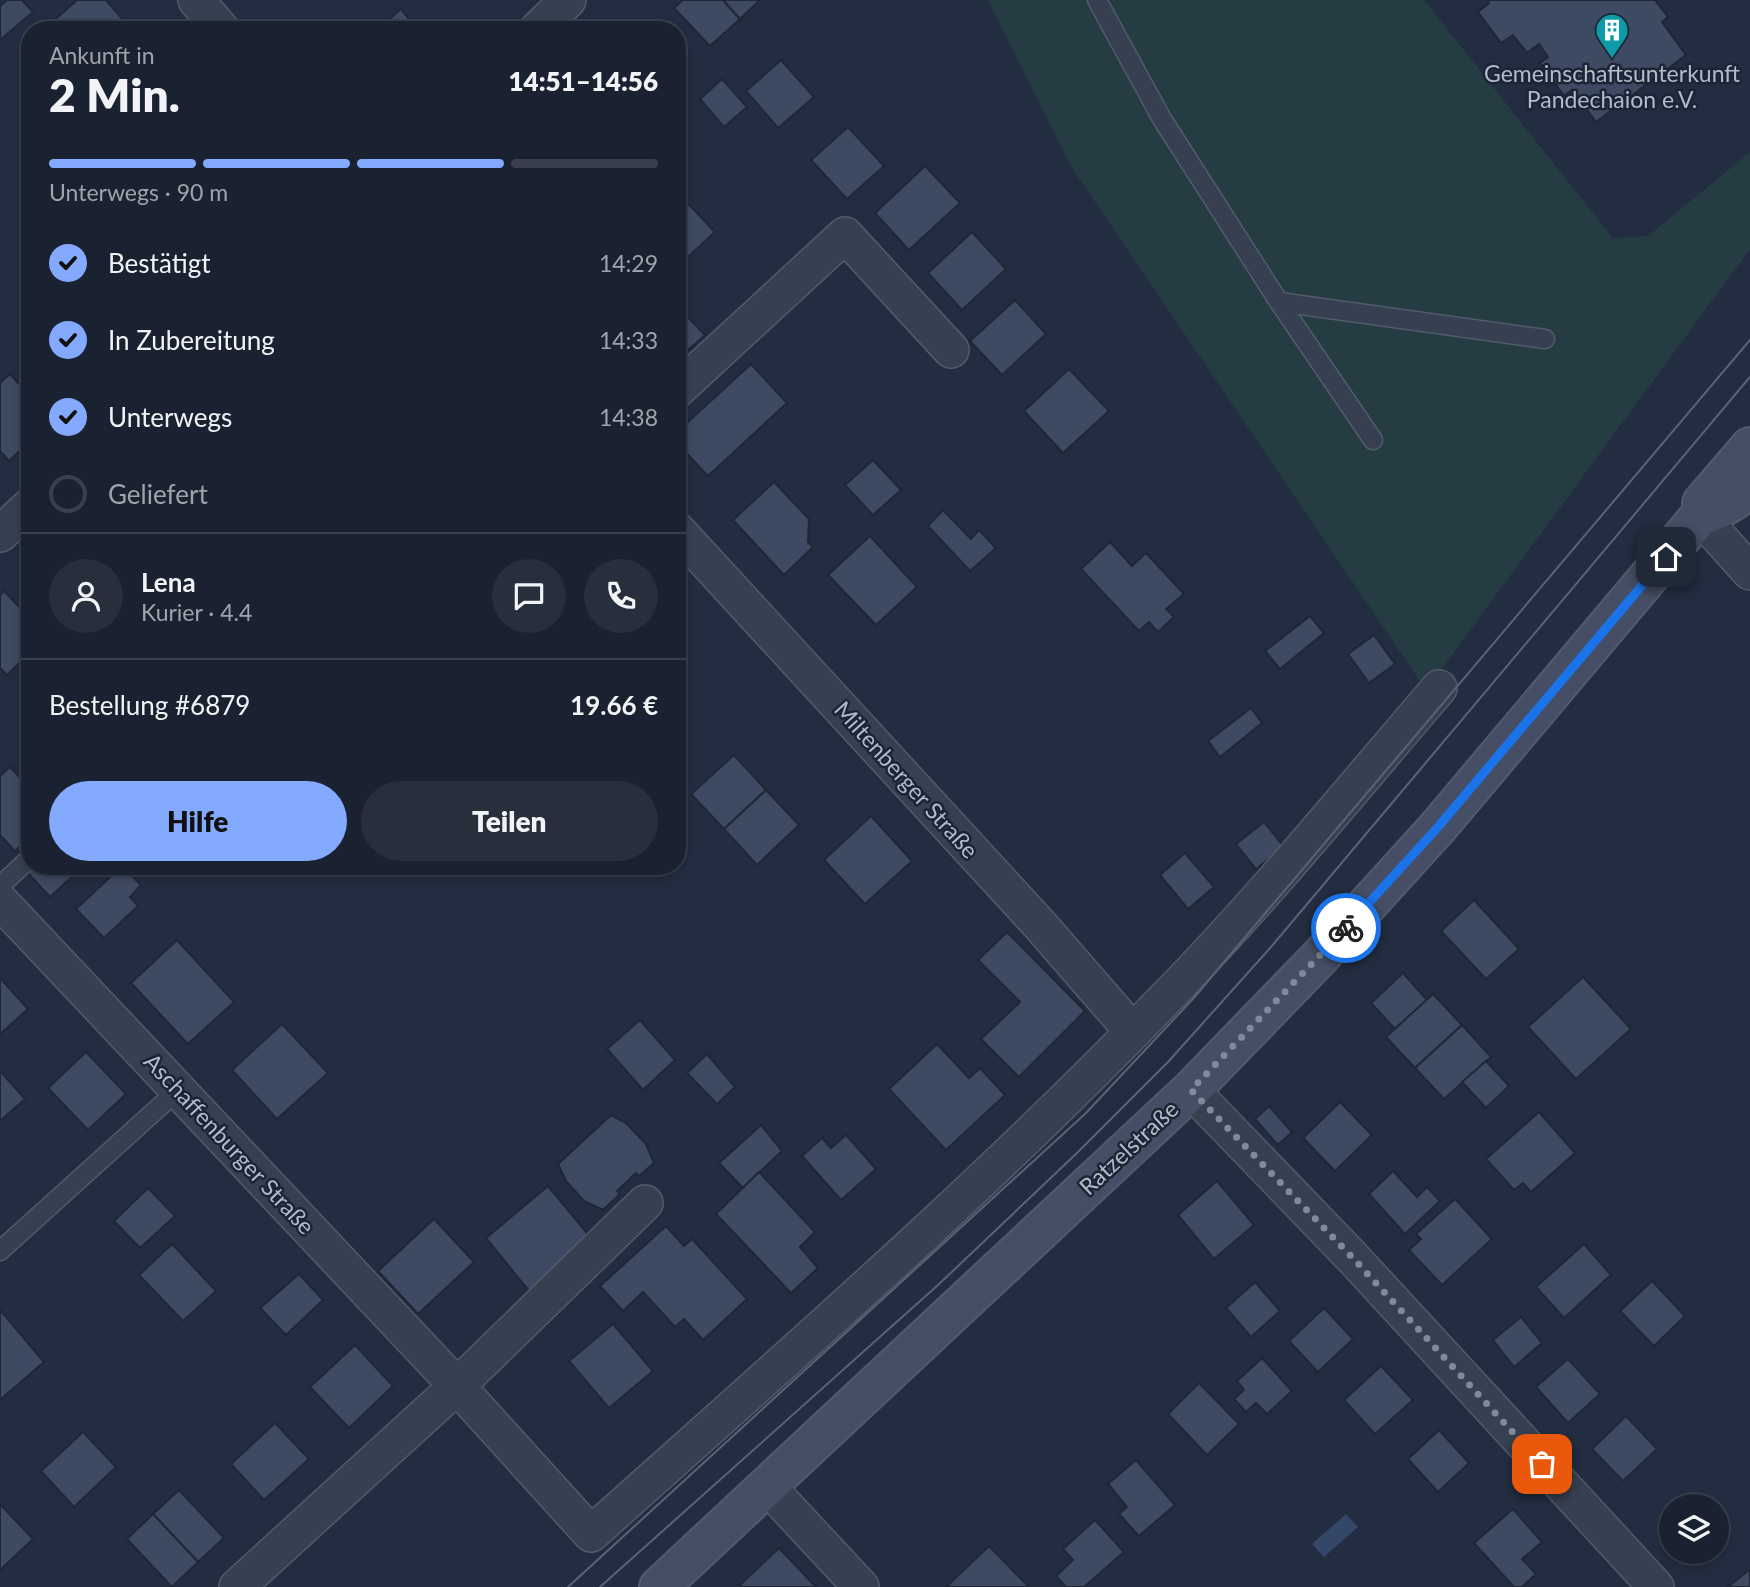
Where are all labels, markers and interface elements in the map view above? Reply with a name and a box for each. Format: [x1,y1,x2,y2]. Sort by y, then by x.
building icon: Gemeinschaftsunterkunft Pandechaion e.V. [1593,11,1631,60]
text: Ankunft in [49,41,155,69]
place label: Gemeinschaftsunterkunft Pandechaion e.V. [1484,59,1740,113]
text: 14:51–14:56 [508,65,658,97]
text: 2 Min. [49,67,180,122]
text: Unterwegs · 90 m [49,178,228,206]
icon: check [49,244,87,282]
text: Bestätigt [108,247,211,279]
text: 14:29 [599,249,658,277]
icon: check [49,321,87,359]
text: In Zubereitung [108,324,275,356]
text: 14:33 [599,326,658,354]
icon: check [49,398,87,436]
text: Unterwegs [108,401,232,433]
text: 14:38 [599,403,658,431]
text: Geliefert [108,478,208,510]
pin [1636,527,1696,587]
icon: home [1647,538,1685,576]
button: person [49,559,123,633]
button: chat [492,559,566,633]
button: phone [584,559,658,633]
text: Lena [141,566,196,598]
text: Kurier · 4.4 [141,598,252,626]
text: Bestellung #6879 [49,689,250,721]
text: 19.66 € [570,689,658,721]
street label: Miltenberger Straße [829,695,985,864]
button: Hilfe [49,781,347,861]
button: Teilen [361,781,658,861]
courier [1311,893,1381,963]
icon: bike [1327,909,1365,947]
street label: Aschaffenburger Straße [139,1047,321,1240]
street label: Ratzelstraße [1073,1094,1184,1200]
pin [1512,1434,1572,1494]
icon: bag [1523,1445,1561,1483]
map controls [1659,1494,1729,1564]
button: layers [1659,1494,1729,1564]

